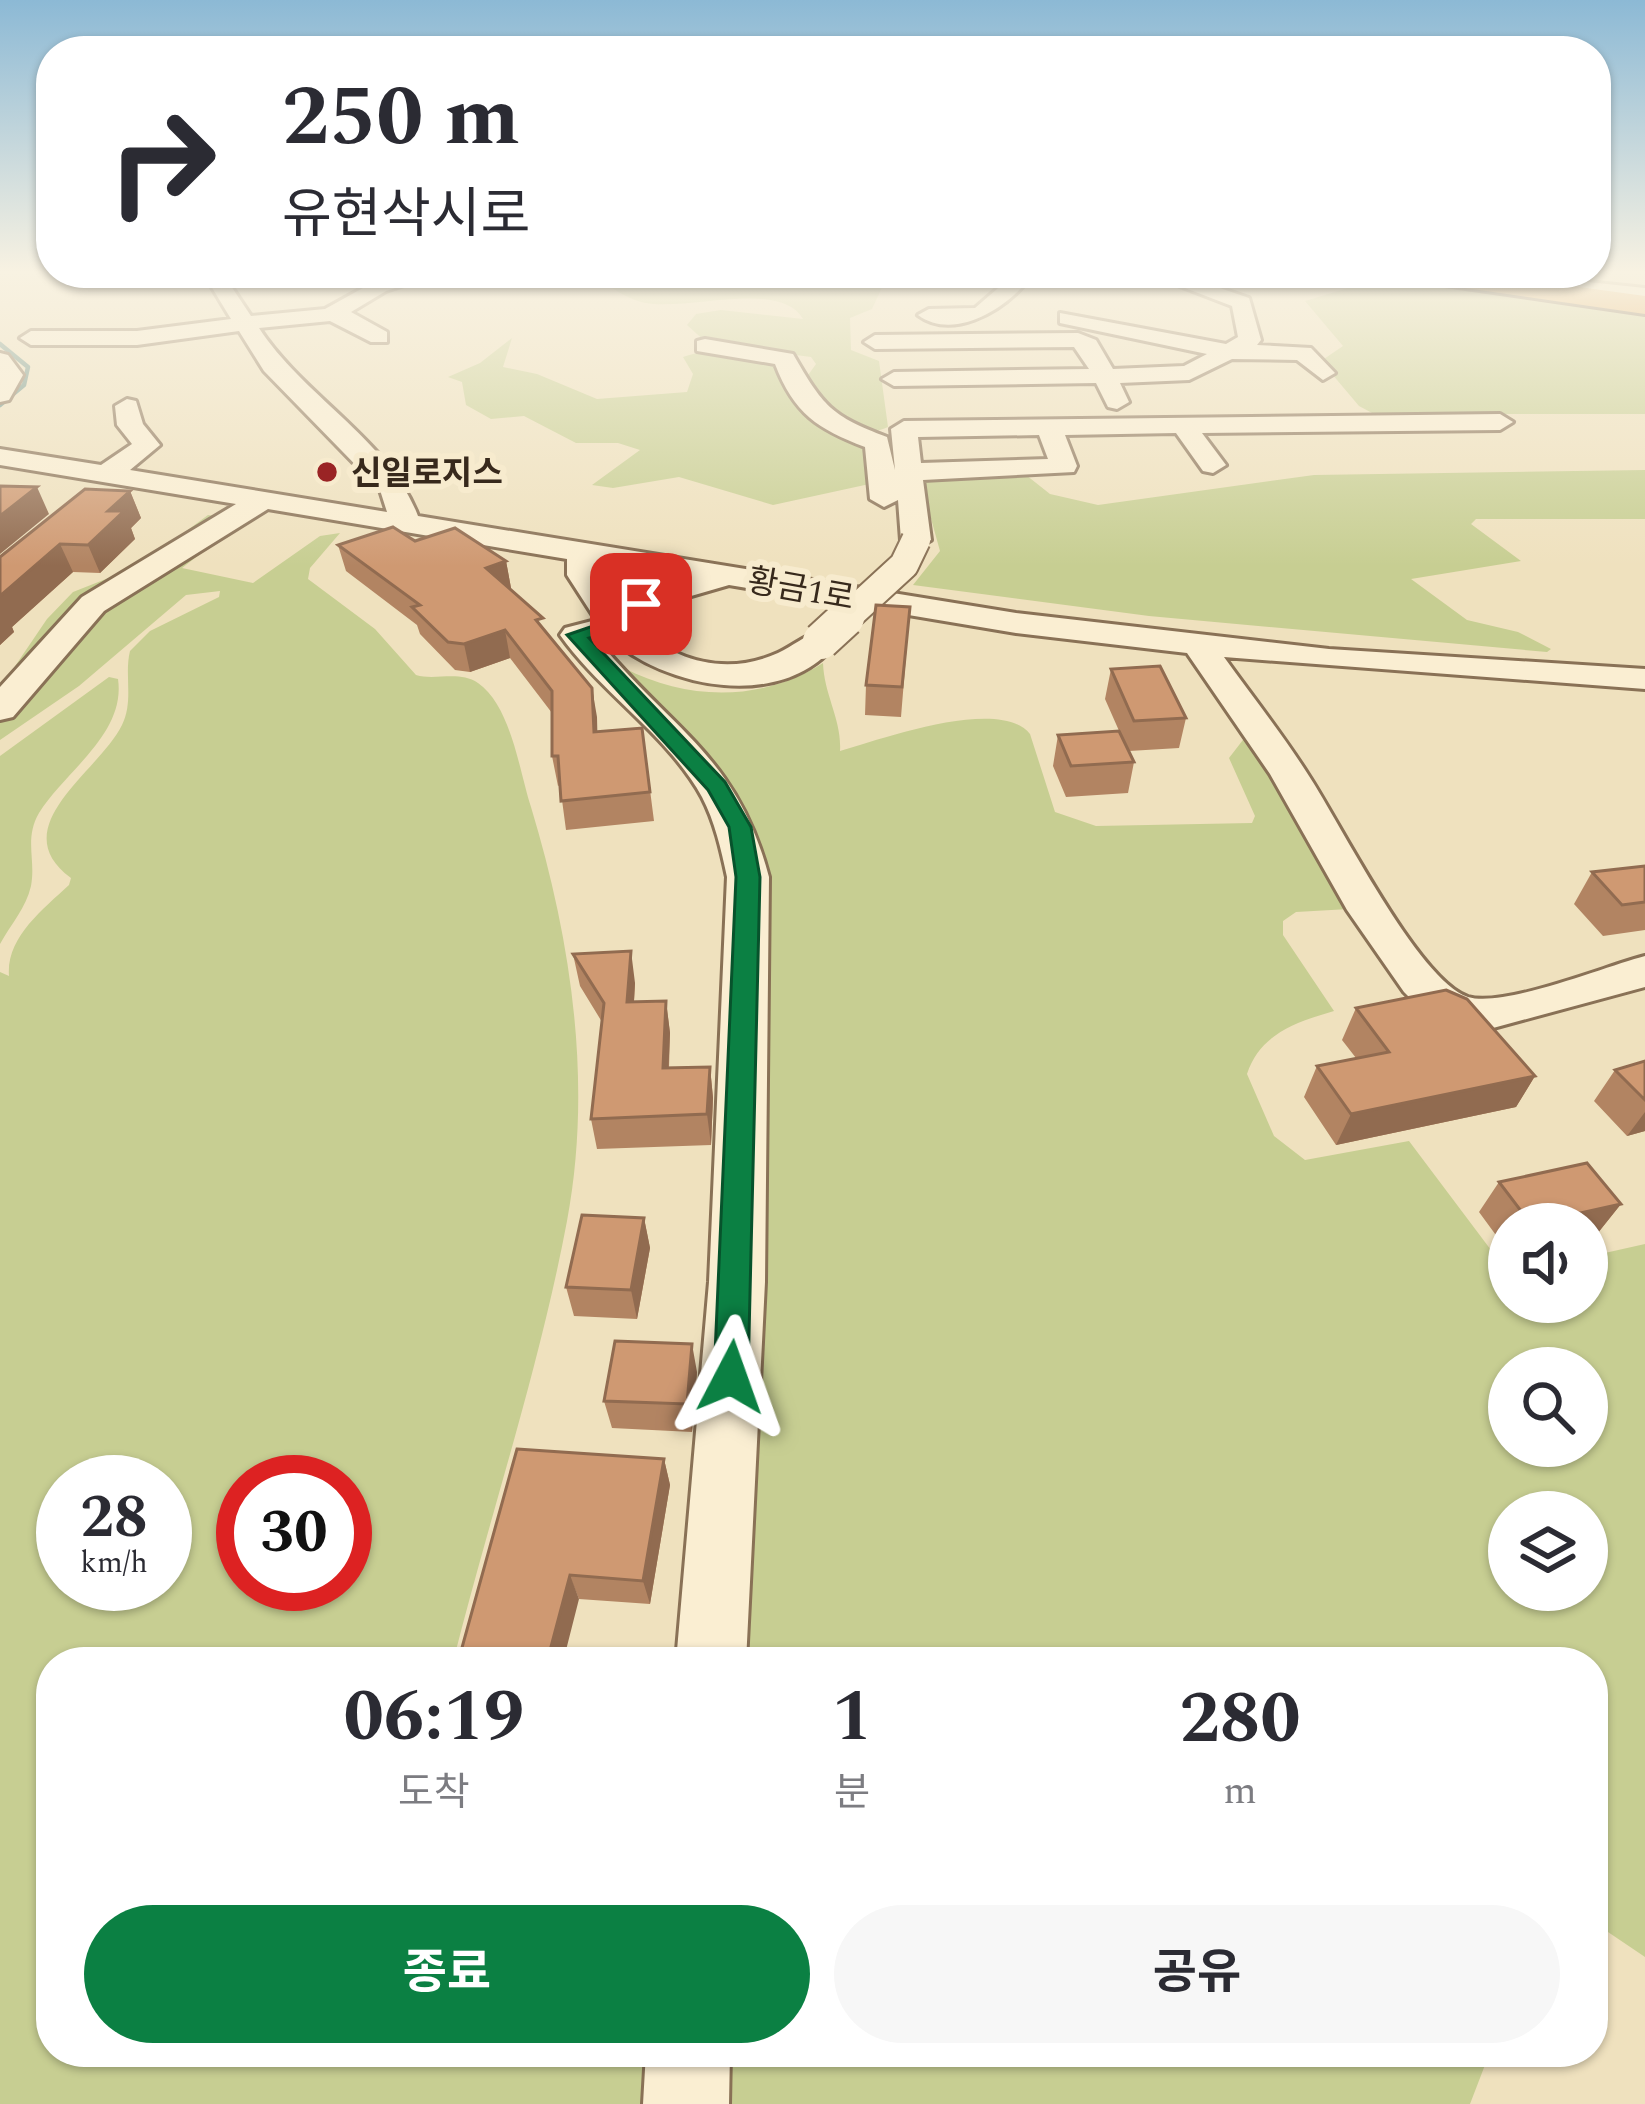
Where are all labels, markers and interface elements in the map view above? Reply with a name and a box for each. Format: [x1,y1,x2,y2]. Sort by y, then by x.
text: 250 m [282,54,520,182]
icon: right [84,84,240,240]
text: 유현삭시로 [282,175,530,257]
place label: 신일로지스 [351,449,503,499]
marker: 신일로지스 [314,459,340,485]
pin [590,553,692,655]
street label: 황금1로 [743,556,858,624]
icon: arrive [608,571,674,637]
map controls [1488,1203,1608,1611]
button: sound [1488,1203,1608,1323]
position arrow [668,1314,794,1440]
button: search [1488,1347,1608,1467]
speed limit sign: 30 [216,1455,372,1611]
text: 28 [80,1472,148,1564]
button: layers [1488,1491,1608,1611]
text: km/h [80,1540,148,1586]
text: 06:19 [343,1663,524,1772]
text: 1 [832,1663,872,1772]
text: 280 [1179,1665,1301,1774]
text: m [1223,1762,1257,1821]
text: 도착 [398,1764,470,1823]
text: 분 [834,1764,870,1823]
button: 종료 [84,1905,810,2043]
button: 공유 [834,1905,1560,2043]

